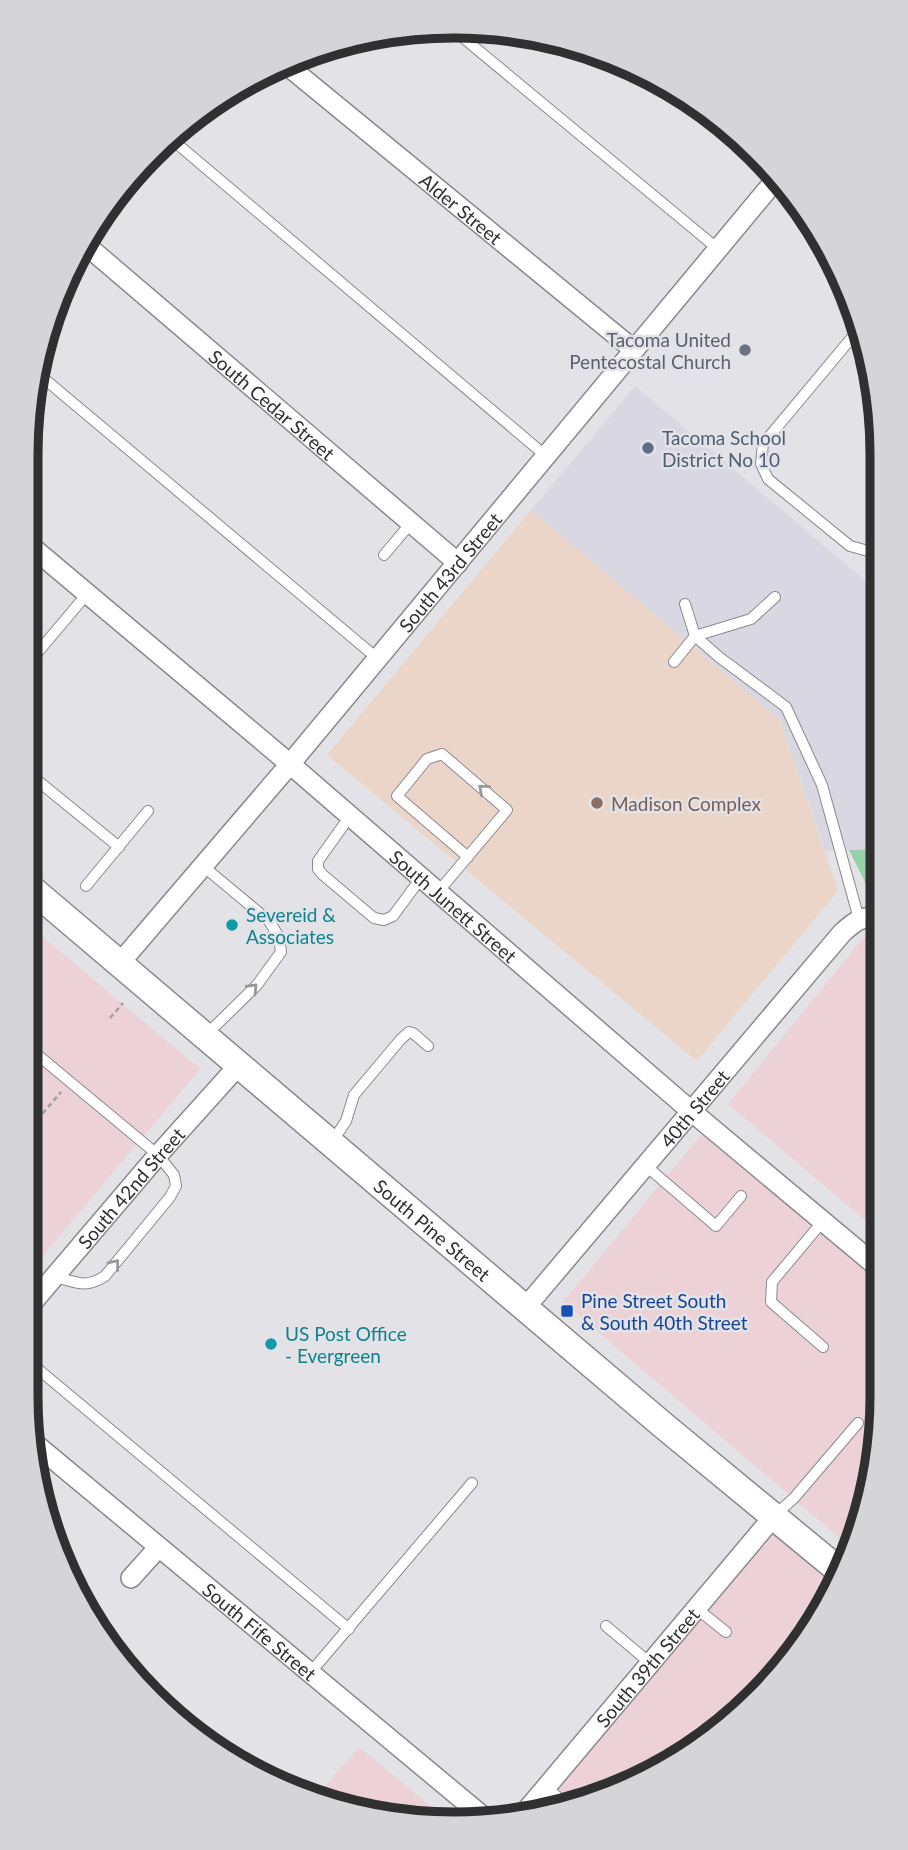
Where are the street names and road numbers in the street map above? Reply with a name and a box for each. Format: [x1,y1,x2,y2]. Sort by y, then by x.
street label: Alder Street [415,168,507,249]
street label: South Cedar Street [205,344,340,464]
street label: South 43rd Street [394,507,506,636]
street label: South Junett Street [386,845,522,967]
street label: 40th Street [655,1064,734,1151]
street label: South 42nd Street [72,1122,189,1253]
street label: South Pine Street [370,1174,496,1285]
street label: South Fife Street [199,1577,322,1685]
street label: South 39th Street [591,1603,704,1731]

